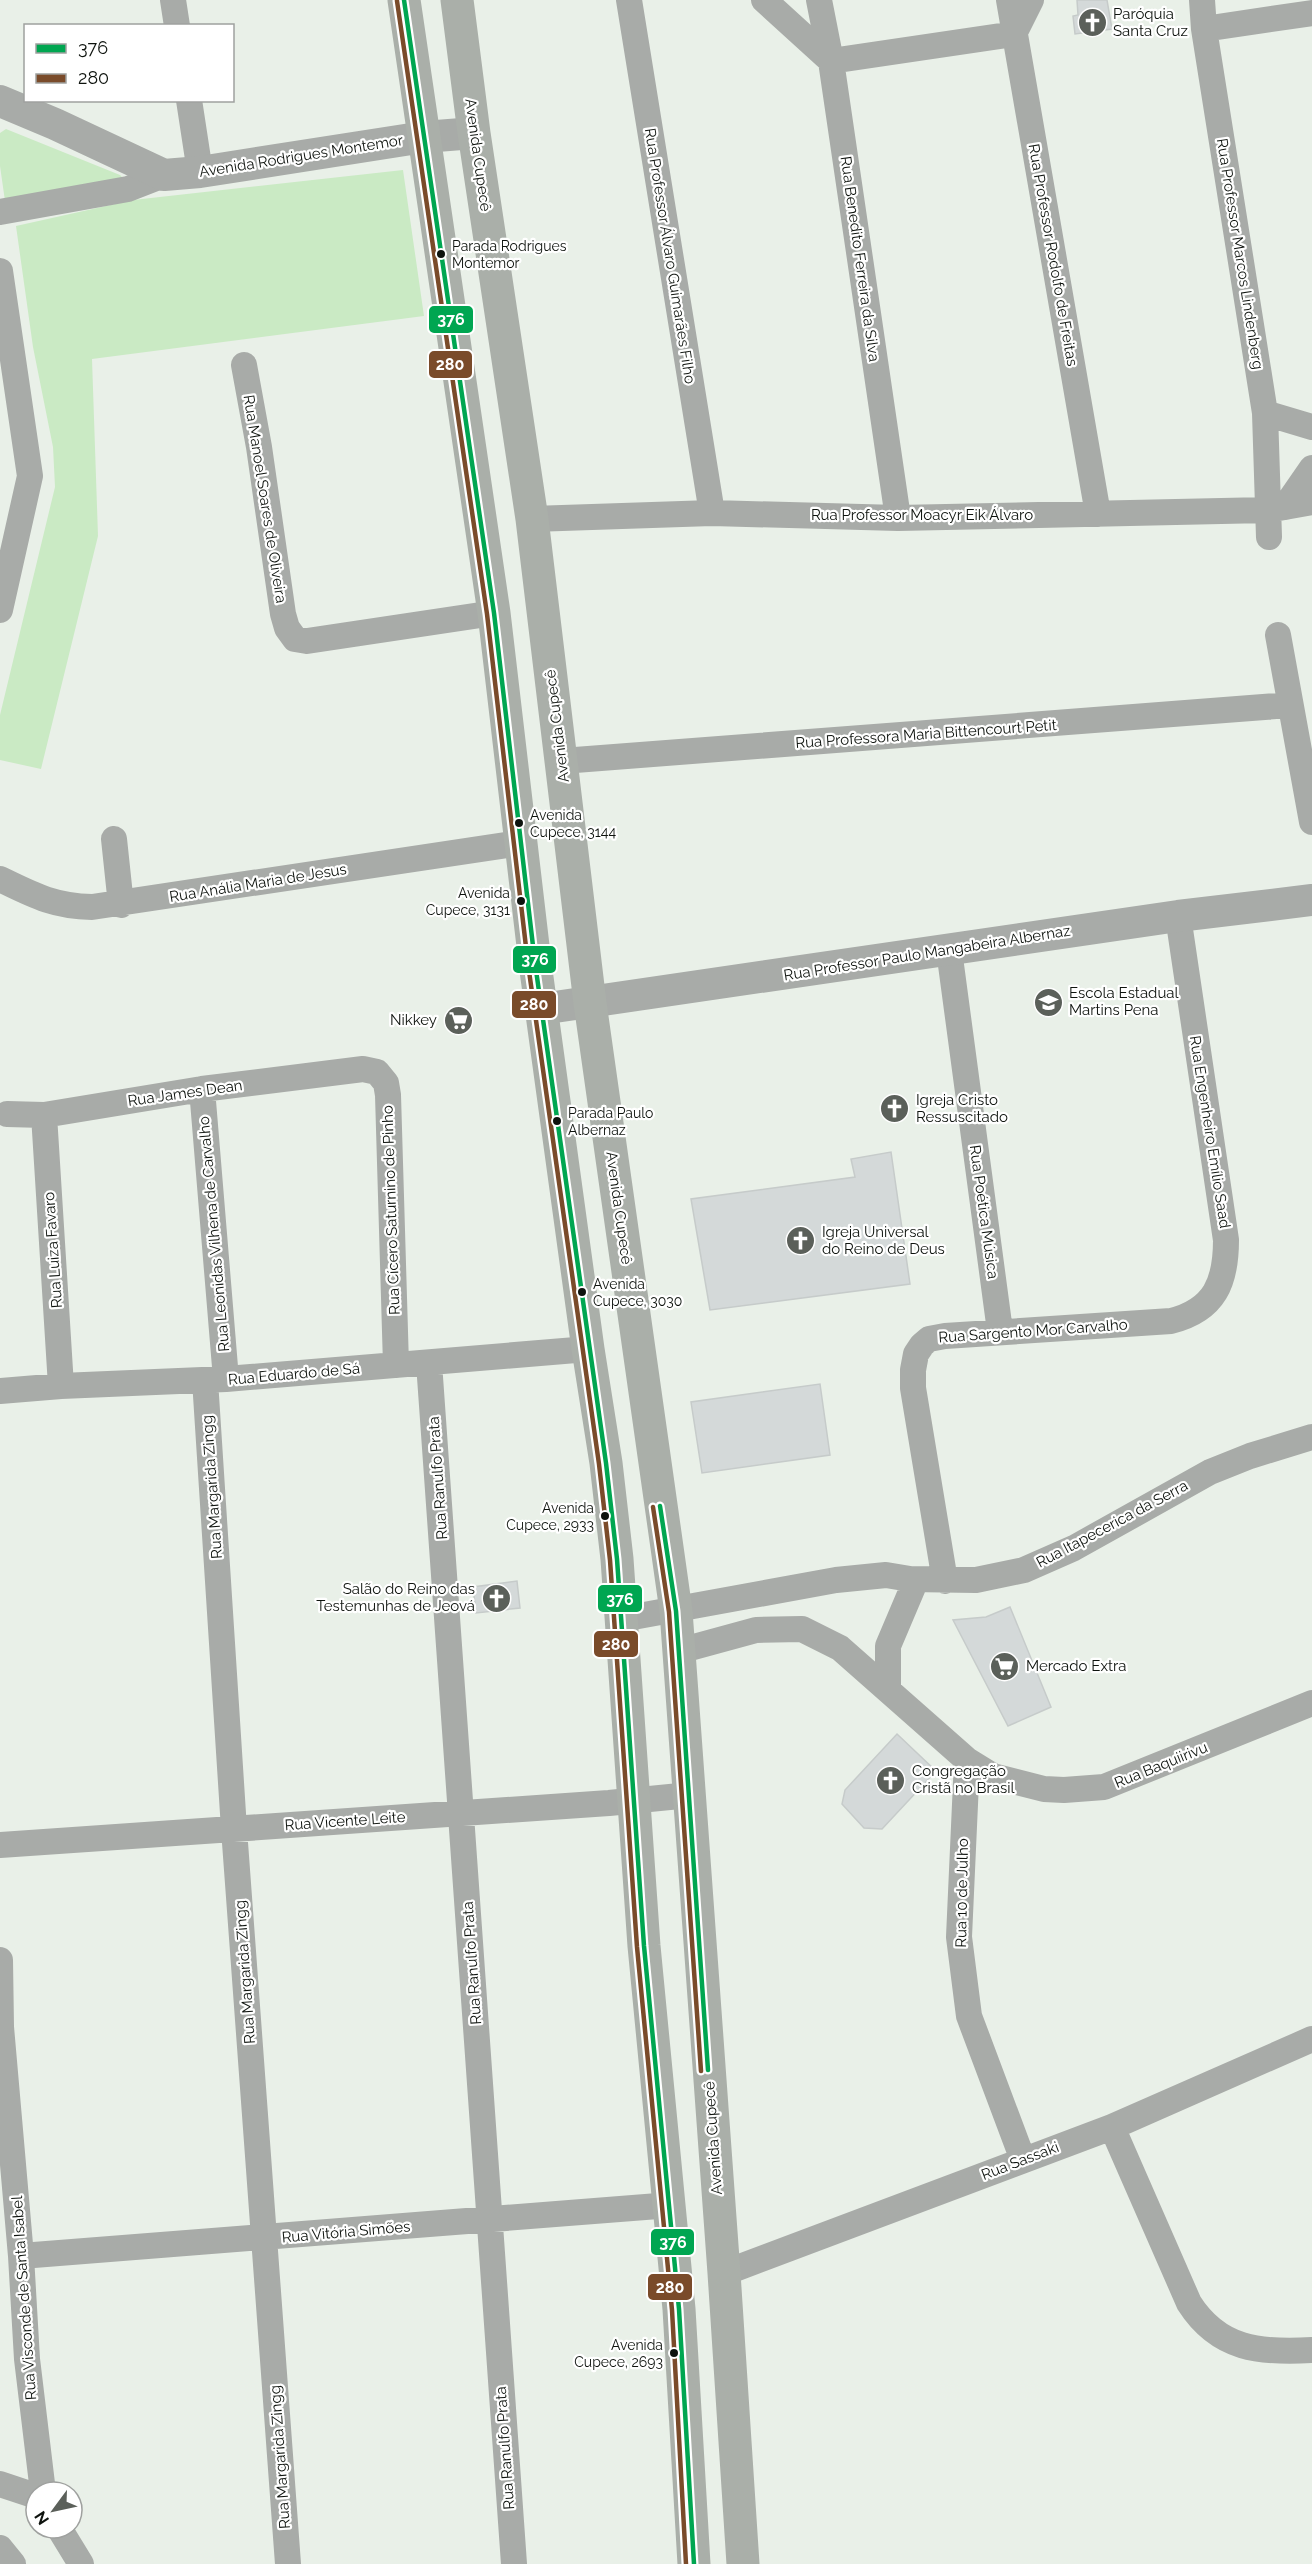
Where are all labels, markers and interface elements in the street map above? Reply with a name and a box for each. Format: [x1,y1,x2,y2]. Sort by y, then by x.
place label: Paróquia Santa Cruz [1113,5,1188,40]
church icon: Paróquia Santa Cruz [1076,7,1108,39]
legend [24,24,234,102]
text: 376 [78,37,108,58]
text: 280 [78,67,109,88]
street label: Avenida Cupecê [461,97,495,213]
street label: Rua Professor Álvaro Guimarães Filho [641,127,699,385]
street label: Avenida Rodrigues Montemor [198,131,405,181]
street label: Rua Professor Marcos Lindenberg [1213,137,1267,371]
street label: Rua Professor Rodolfo de Freitas [1025,142,1081,368]
street label: Rua Benedito Ferreira da Silva [837,155,883,363]
place label: Parada Rodrigues Montemor [452,238,567,271]
marker: Parada Rodrigues Montemor [435,248,447,260]
line badge: 376 [428,305,474,334]
text: 376 [437,310,465,329]
line badge: 280 [428,350,473,379]
text: 280 [436,355,464,374]
street label: Rua Manoel Soares de Oliveira [240,394,290,604]
street label: Rua Professor Moacyr Eik Álvaro [811,506,1033,524]
street label: Avenida Cupecê [541,668,573,784]
street label: Rua Professora Maria Bittencourt Petit [795,716,1057,752]
place label: Avenida Cupece, 3144 [530,807,616,840]
marker: Avenida Cupece, 3144 [513,817,525,829]
street label: Rua Anália Maria de Jesus [168,860,348,906]
place label: Avenida Cupece, 3131 [426,885,510,918]
marker: Avenida Cupece, 3131 [515,895,527,907]
street label: Rua Professor Paulo Mangabeira Albernaz [782,921,1072,985]
line badge: 376 [512,945,557,974]
text: 376 [521,950,549,969]
place label: Escola Estadual Martins Pena [1069,984,1179,1019]
school or university icon: Escola Estadual Martins Pena [1032,986,1064,1018]
line badge: 280 [511,990,557,1019]
text: 280 [520,995,548,1014]
supermarket icon: Nikkey [442,1004,474,1036]
place label: Nikkey [390,1011,437,1029]
street label: Rua Engenheiro Emílio Saad [1186,1034,1234,1230]
street label: Rua James Dean [127,1076,243,1110]
place label: Igreja Cristo Ressuscitado [916,1091,1008,1126]
church icon: Igreja Cristo Ressuscitado [879,1093,911,1125]
street label: Rua Cícero Saturnino de Pinho [378,1105,404,1315]
place label: Parada Paulo Albernaz [568,1105,653,1138]
street label: Rua Leonidas Vilhena de Carvalho [195,1115,233,1352]
marker: Parada Paulo Albernaz [551,1115,563,1127]
street label: Rua Poética Música [966,1144,1002,1280]
street label: Avenida Cupecê [602,1150,636,1266]
street label: Rua Luiza Favaro [40,1191,66,1309]
place label: Igreja Universal do Reino de Deus [822,1223,945,1258]
church icon: Igreja Universal do Reino de Deus [785,1225,817,1257]
place label: Avenida Cupece, 3030 [593,1276,682,1309]
marker: Avenida Cupece, 3030 [576,1286,588,1298]
street label: Rua Sargento Mor Carvalho [938,1315,1128,1347]
street label: Rua Eduardo de Sá [227,1359,361,1389]
street label: Rua Margarida Zingg [198,1414,226,1560]
street label: Rua Ranulfo Prata [425,1416,451,1540]
street label: Rua Itapecerica da Serra [1033,1476,1191,1572]
place label: Avenida Cupece, 2933 [506,1500,594,1533]
marker: Avenida Cupece, 2933 [599,1510,611,1522]
place label: Salão do Reino das Testemunhas de Jeová [316,1580,475,1615]
church icon: Salão do Reino das Testemunhas de Jeová [480,1582,512,1614]
line badge: 376 [597,1584,643,1613]
text: 376 [606,1590,634,1609]
line badge: 280 [593,1630,639,1658]
text: 280 [602,1635,630,1654]
supermarket icon: Mercado Extra [989,1650,1021,1682]
place label: Mercado Extra [1026,1657,1126,1675]
street label: Rua Baquiirivu [1112,1738,1210,1792]
place label: Congregação Cristã no Brasil [912,1762,1016,1797]
church icon: Congregação Cristã no Brasil [875,1764,907,1796]
street label: Rua Vicente Leite [284,1808,406,1834]
street label: Rua 10 de Julho [952,1838,972,1948]
street label: Rua Margarida Zingg [231,1899,259,2045]
street label: Rua Ranulfo Prata [459,1901,485,2025]
street label: Avenida Cupecê [700,2080,726,2195]
street label: Rua Sassaki [979,2138,1061,2184]
street label: Rua Visconde de Santa Isabel [8,2194,40,2401]
street label: Rua Vitória Simões [281,2217,411,2247]
line badge: 376 [650,2228,695,2256]
text: 376 [659,2233,687,2252]
line badge: 280 [647,2273,693,2301]
text: 280 [656,2278,684,2297]
place label: Avenida Cupece, 2693 [574,2337,663,2370]
marker: Avenida Cupece, 2693 [668,2347,680,2359]
street label: Rua Margarida Zingg [266,2384,294,2530]
street label: Rua Ranulfo Prata [492,2386,518,2510]
north arrow [24,2480,84,2540]
text: N [31,2508,53,2528]

